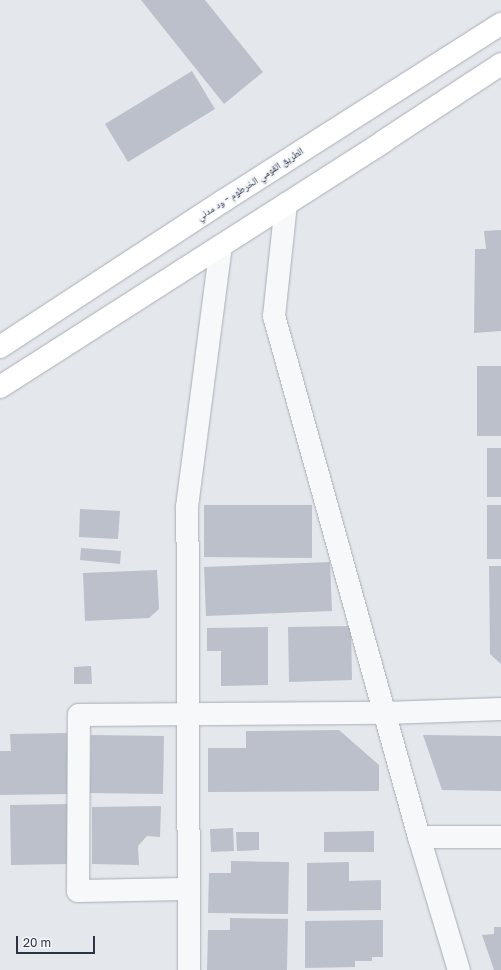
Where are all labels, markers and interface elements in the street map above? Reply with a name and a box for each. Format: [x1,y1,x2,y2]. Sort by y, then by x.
street label: الطريق القومي الخرطوم - ود مدني [194,145,306,223]
scale bar [18,928,97,954]
text: 20 m [23,935,51,950]

